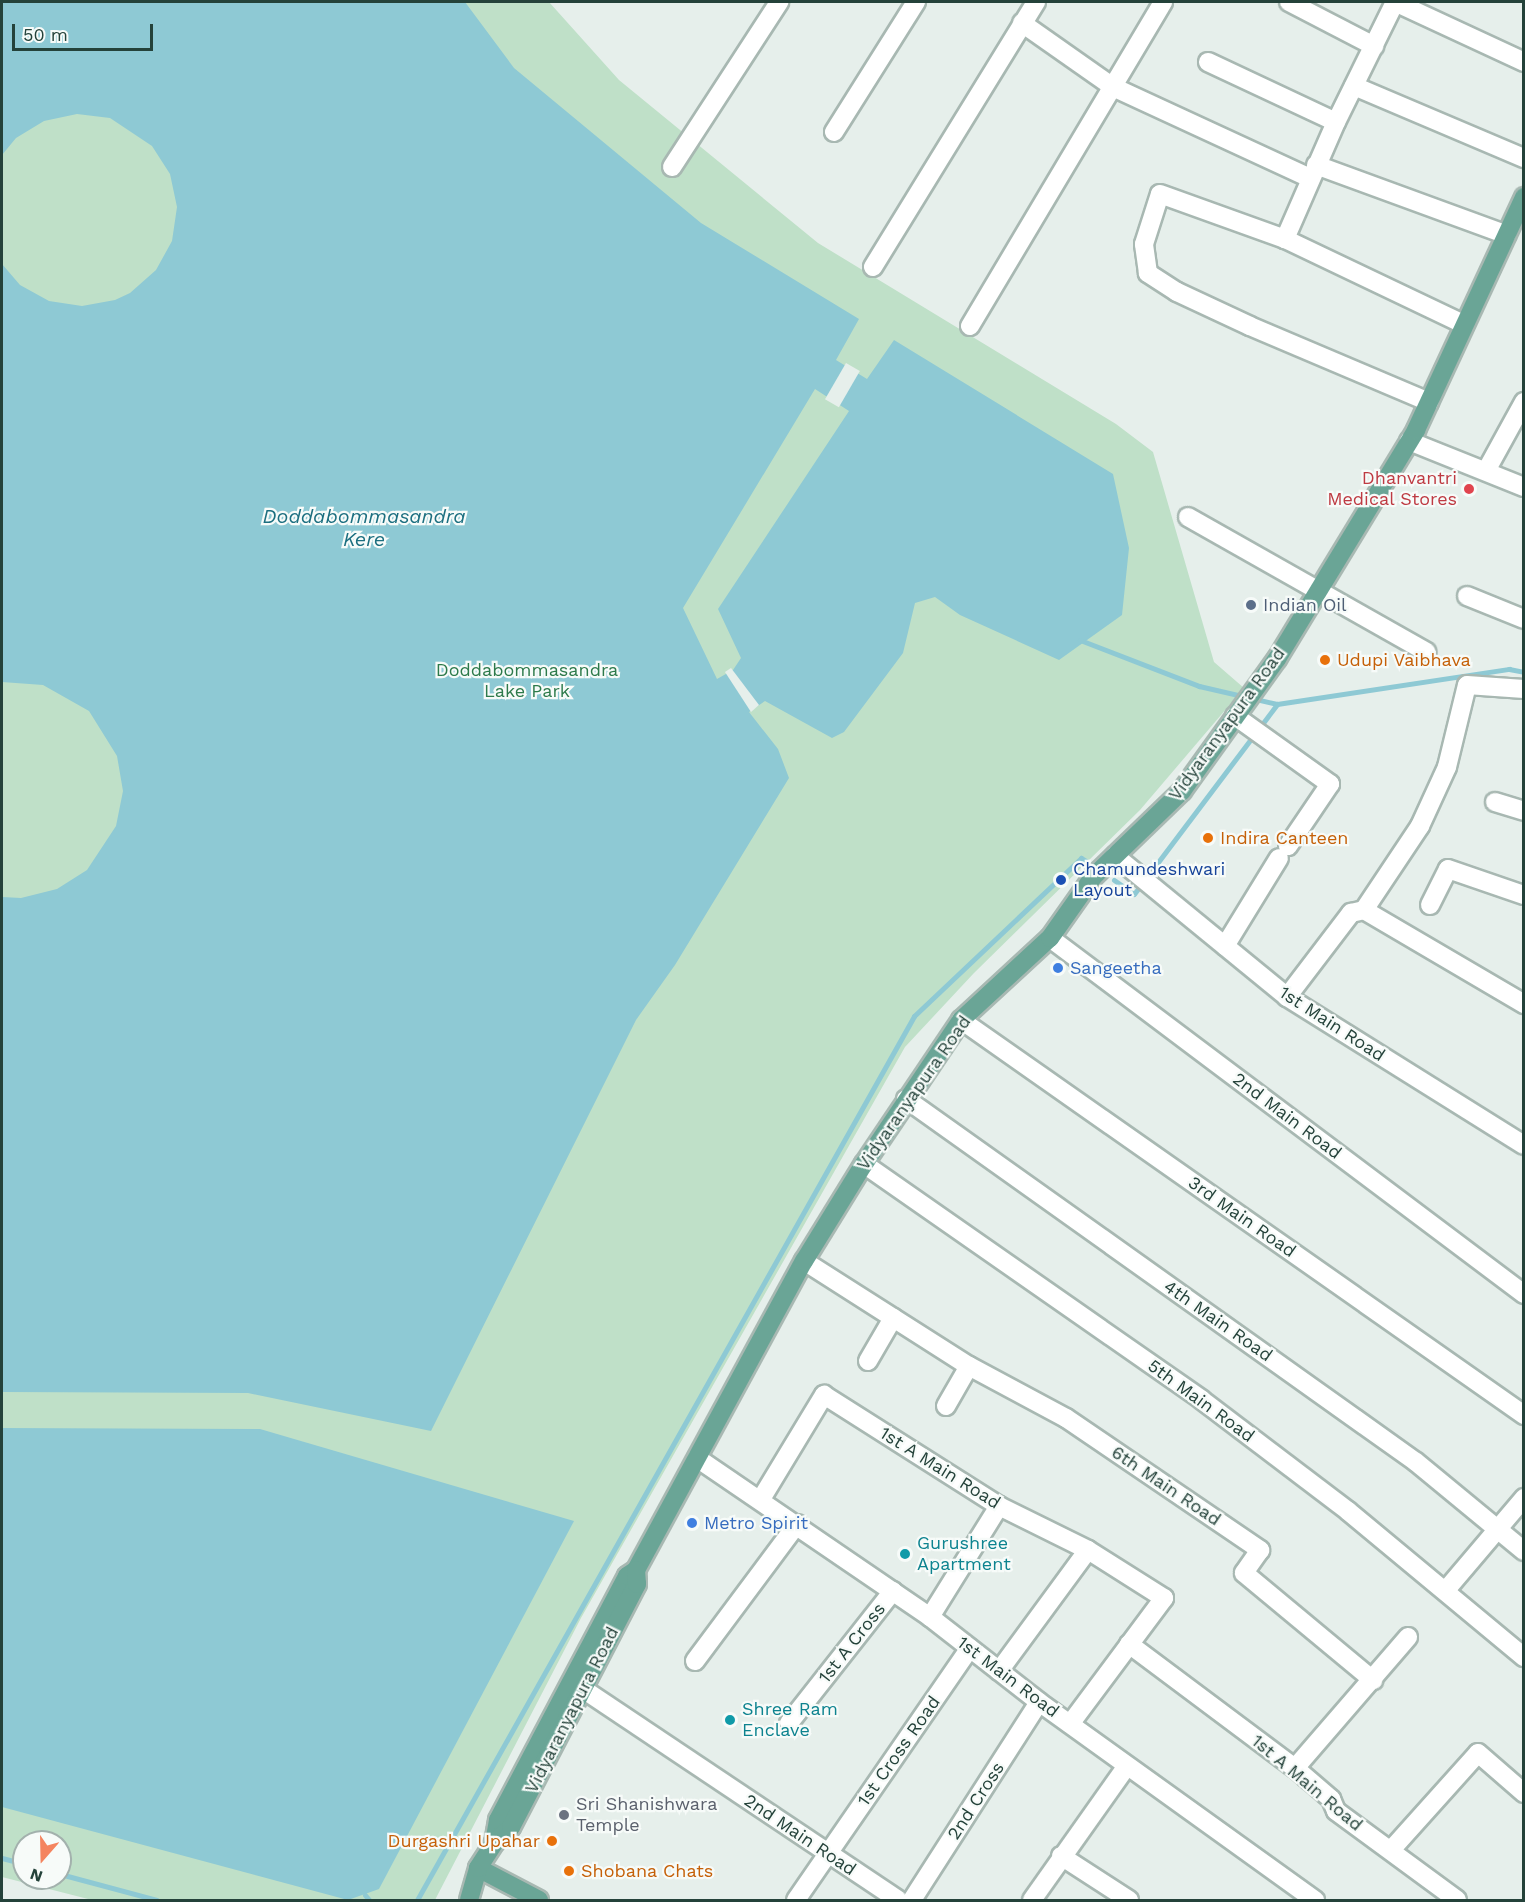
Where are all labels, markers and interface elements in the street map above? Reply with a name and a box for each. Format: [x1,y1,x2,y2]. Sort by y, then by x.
scale bar [15,12,156,50]
text: 50 m [23,24,68,45]
place label: Dhanvantri Medical Stores [1327,468,1457,510]
marker: Dhanvantri Medical Stores [1462,482,1476,496]
water label: Doddabommasandra Kere [262,504,466,551]
place label: Indian Oil [1263,594,1347,616]
marker: Indian Oil [1244,598,1258,612]
street label: Vidyaranyapura Road [1164,643,1290,805]
place label: Udupi Vaibhava [1337,649,1471,671]
marker: Udupi Vaibhava [1318,653,1332,667]
park label: Doddabommasandra Lake Park [436,660,618,702]
place label: Indira Canteen [1220,827,1349,849]
marker: Indira Canteen [1201,831,1215,845]
place label: Chamundeshwari Layout [1073,859,1225,902]
marker: Chamundeshwari Layout [1054,873,1068,887]
place label: Sangeetha [1070,957,1162,979]
marker: Sangeetha [1051,961,1065,975]
street label: 1st Main Road [1275,982,1389,1066]
street label: Vidyaranyapura Road [852,1011,976,1175]
street label: 2nd Main Road [1228,1068,1346,1164]
street label: 3rd Main Road [1184,1172,1300,1262]
street label: 4th Main Road [1160,1276,1276,1366]
street label: 5th Main Road [1143,1355,1259,1447]
street label: 1st A Main Road [875,1422,1005,1514]
street label: 6th Main Road [1107,1441,1225,1531]
place label: Metro Spirit [704,1512,808,1534]
marker: Metro Spirit [685,1516,699,1530]
place label: Gurushree Apartment [917,1533,1011,1576]
marker: Gurushree Apartment [898,1547,912,1561]
street label: 1st A Cross [814,1598,890,1688]
street label: Vidyaranyapura Road [521,1623,623,1797]
street label: 1st Main Road [953,1632,1063,1722]
street label: 1st Cross Road [853,1692,945,1810]
place label: Shree Ram Enclave [742,1699,838,1742]
marker: Shree Ram Enclave [723,1713,737,1727]
street label: 1st A Main Road [1247,1730,1367,1836]
street label: 2nd Cross [943,1758,1009,1844]
street label: 2nd Main Road [740,1790,860,1880]
place label: Sri Shanishwara Temple [576,1794,717,1836]
marker: Sri Shanishwara Temple [557,1808,571,1822]
north arrow [12,1830,72,1890]
place label: Durgashri Upahar [388,1830,540,1852]
marker: Durgashri Upahar [545,1834,559,1848]
place label: Shobana Chats [581,1860,714,1882]
marker: Shobana Chats [562,1864,576,1878]
text: N [28,1865,45,1886]

